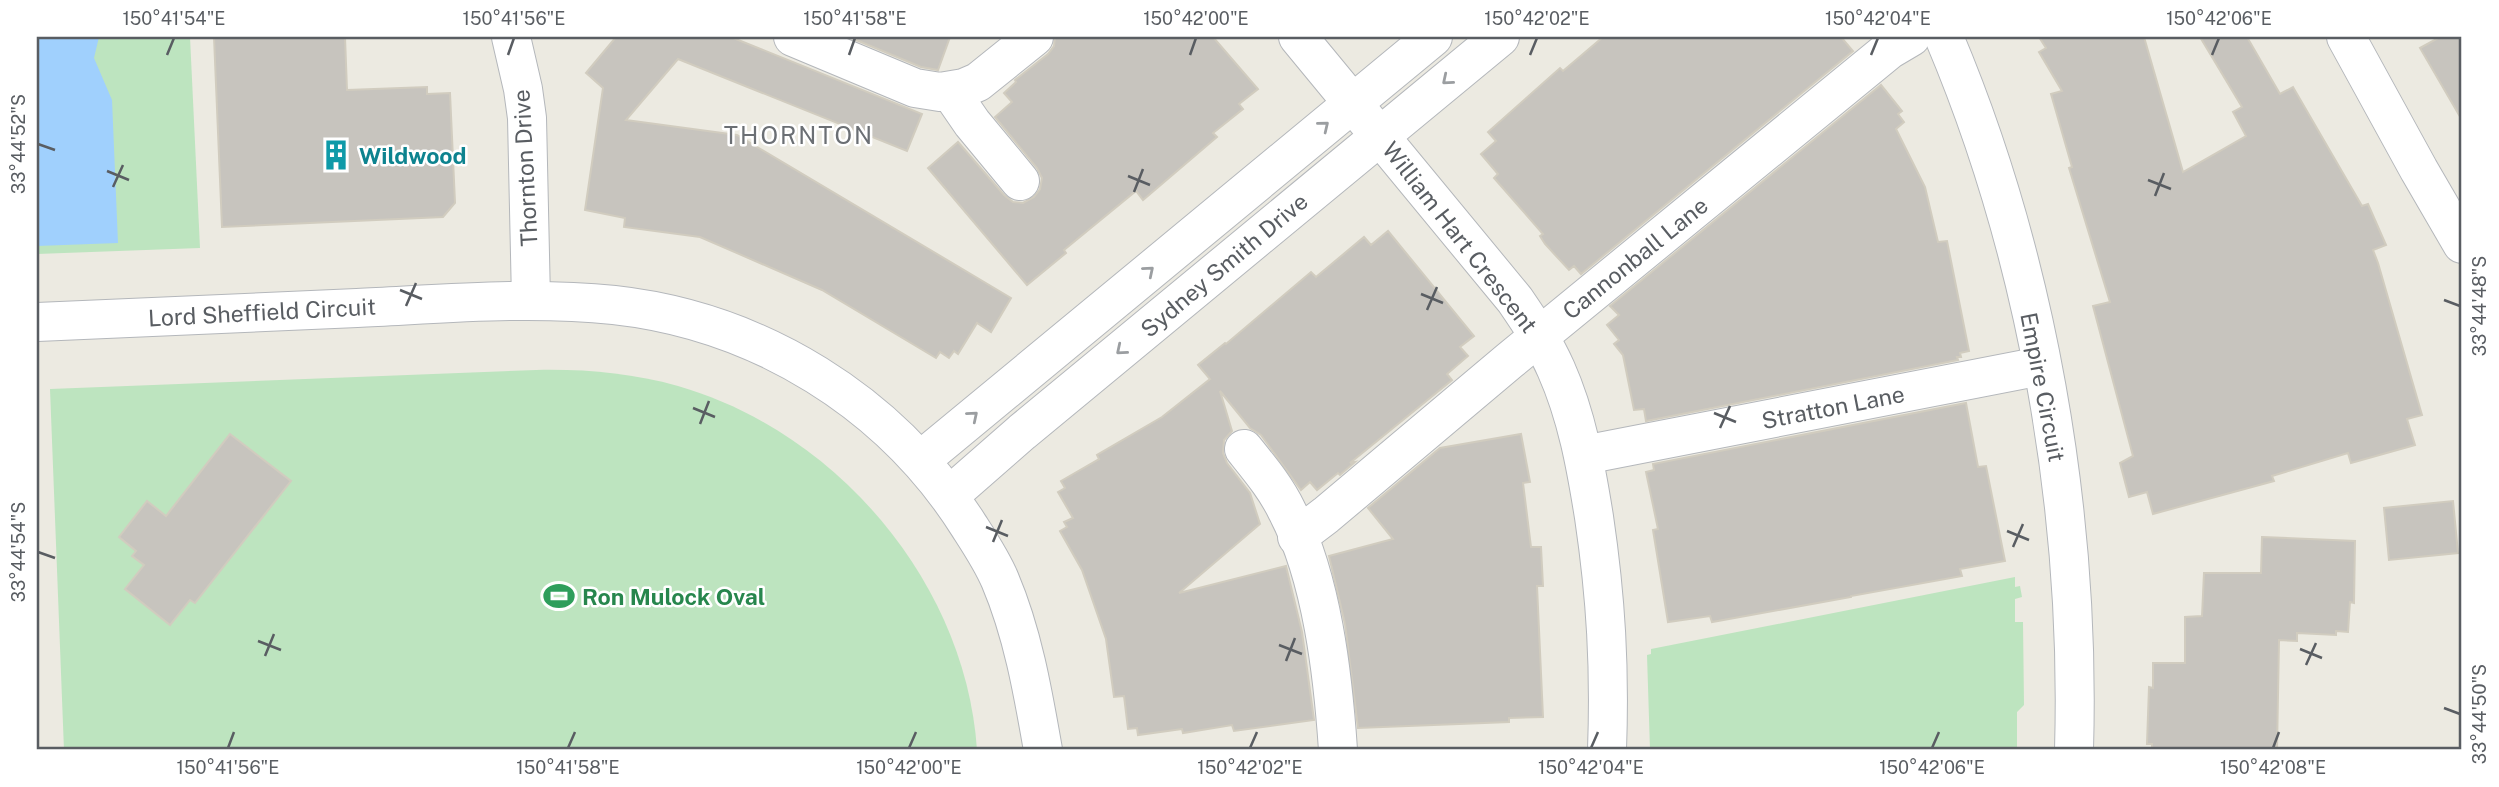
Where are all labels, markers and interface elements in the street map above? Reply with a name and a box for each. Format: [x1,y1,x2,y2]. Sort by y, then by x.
text: 150°41'54"E [123,8,225,29]
text: 150°41'56"E [463,8,565,29]
text: 150°41'58"E [803,8,907,29]
text: 150°42'00"E [1143,8,1249,29]
text: 150°42'02"E [1484,8,1590,29]
text: 150°42'04"E [1825,8,1931,29]
text: 150°42'06"E [2166,8,2272,29]
one-way arrow [1443,72,1455,85]
street label: Thornton Drive [507,89,543,247]
text: 33°44'52"S [8,94,29,194]
district label: THORNTON [724,121,874,149]
one-way arrow [1316,122,1329,134]
street label: William Hart Crescent [1377,136,1543,338]
building icon: Wildwood [319,138,353,172]
place label: Wildwood [359,142,467,169]
street label: Sydney Smith Drive [1135,187,1313,343]
street label: Cannonball Lane [1557,191,1713,325]
text: 33°44'48"S [2469,256,2490,356]
one-way arrow [1140,267,1153,279]
street label: Lord Sheffield Circuit [147,293,377,331]
street label: Empire Circuit [2015,310,2071,464]
one-way arrow [1116,342,1129,354]
street label: Stratton Lane [1759,380,1907,434]
one-way arrow [965,412,978,424]
text: 33°44'54"S [8,502,29,602]
sports icon: Ron Mulock Oval [542,579,576,613]
place label: Ron Mulock Oval [582,583,765,610]
text: 33°44'50"S [2469,664,2490,764]
text: 150°41'56"E [177,757,279,778]
text: 150°41'58"E [516,757,620,778]
text: 150°42'00"E [856,757,962,778]
text: 150°42'02"E [1197,757,1303,778]
text: 150°42'04"E [1538,757,1644,778]
text: 150°42'06"E [1879,757,1985,778]
text: 150°42'08"E [2220,757,2326,778]

